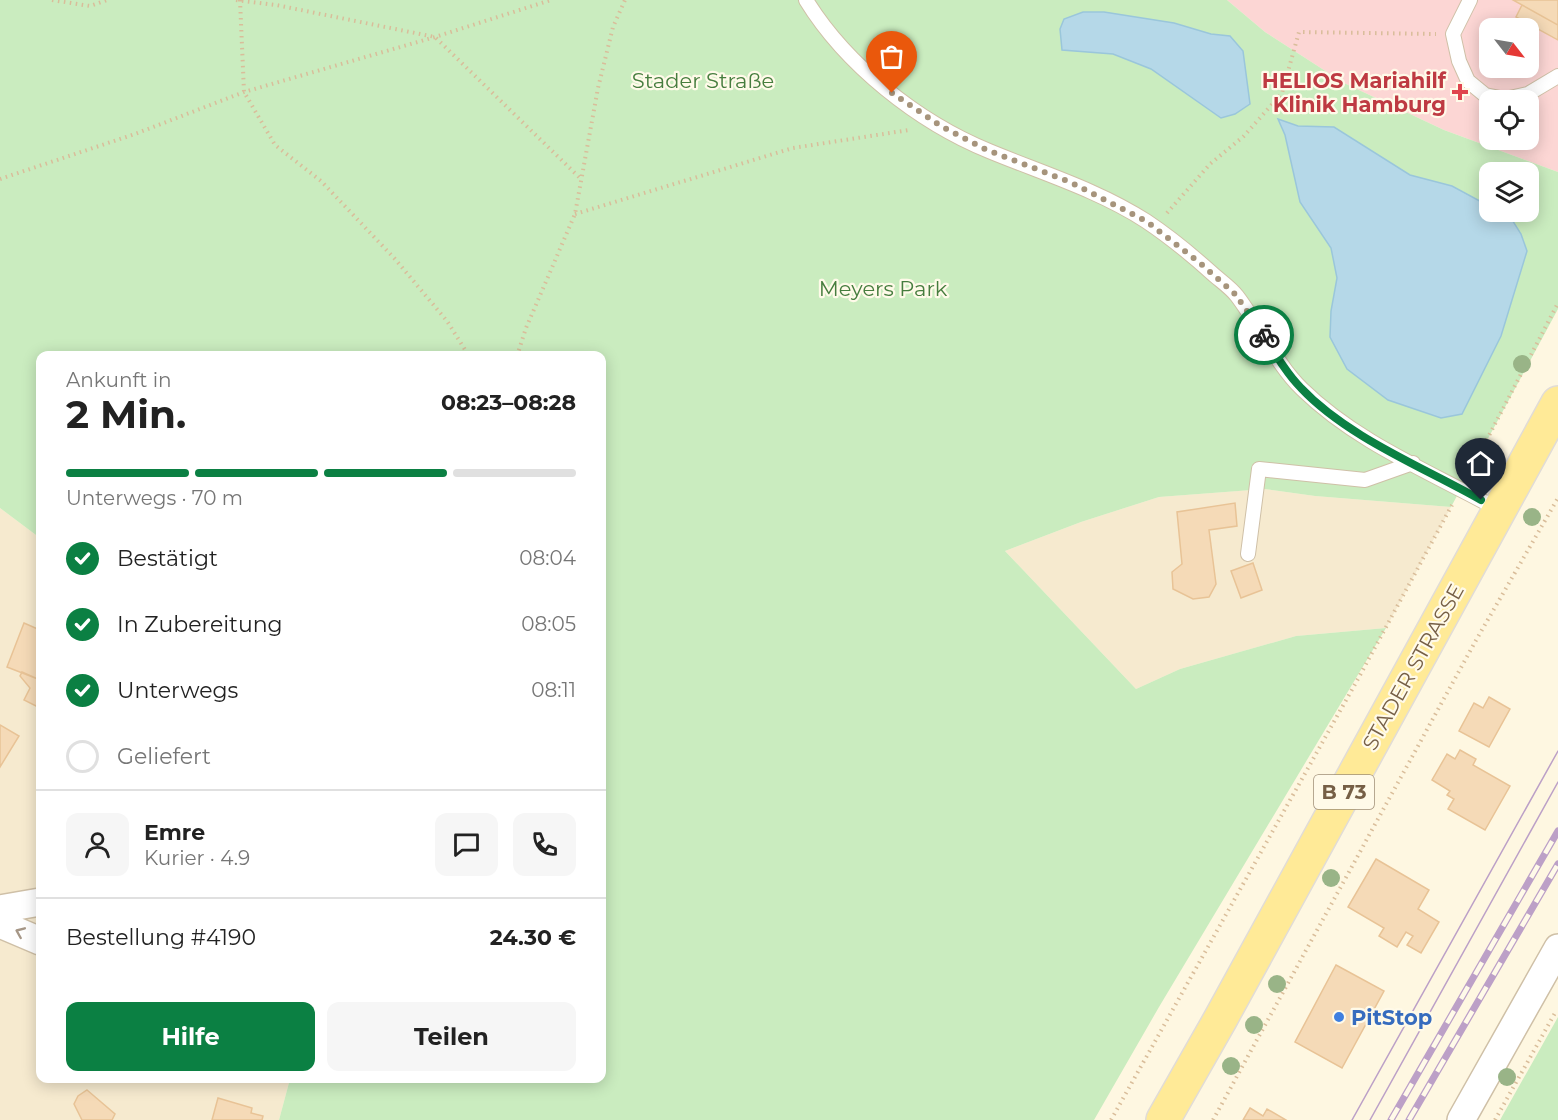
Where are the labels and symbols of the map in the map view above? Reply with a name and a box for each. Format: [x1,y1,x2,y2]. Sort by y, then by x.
north arrow [1479,18,1539,78]
pin [866,31,917,93]
park label: Stader Straße [632,68,774,93]
place label: HELIOS Mariahilf Klinik Hamburg [1262,68,1447,117]
marker: HELIOS Mariahilf Klinik Hamburg [1451,83,1469,101]
park label: Meyers Park [819,276,948,301]
courier [1234,305,1294,365]
pin [1455,438,1506,500]
street label: STADER STRASSE [1357,580,1469,754]
road number: B 73 [1314,775,1374,809]
one-way arrow [16,927,27,939]
place label: PitStop [1351,1005,1432,1030]
marker: PitStop [1332,1010,1346,1024]

